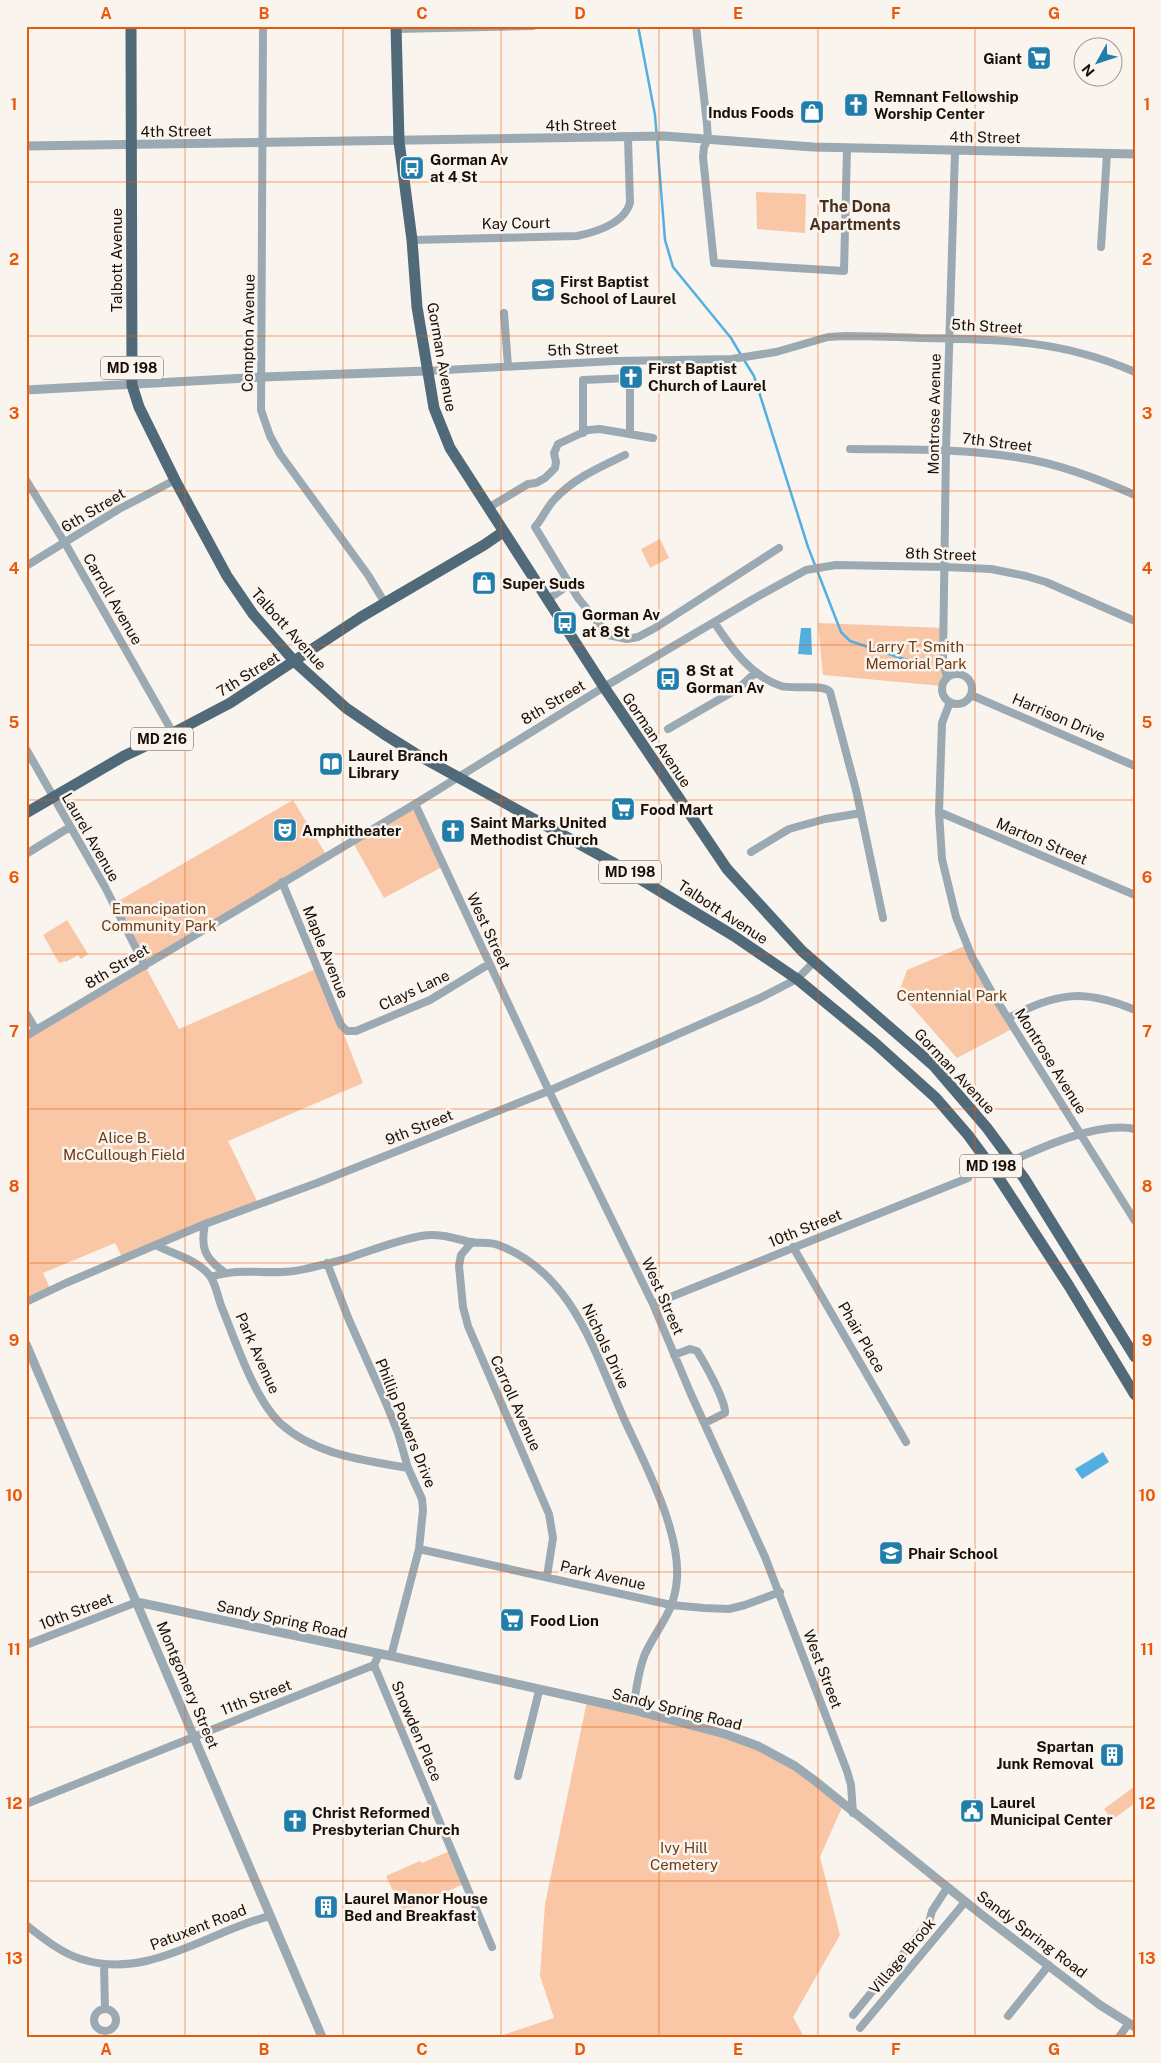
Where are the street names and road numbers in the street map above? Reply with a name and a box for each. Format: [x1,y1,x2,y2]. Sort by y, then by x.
street label: 4th Street [545,116,617,134]
street label: 4th Street [140,122,212,140]
street label: 4th Street [949,128,1021,146]
street label: Talbott Avenue [108,208,125,312]
street label: Kay Court [481,214,551,232]
street label: Compton Avenue [238,274,258,392]
street label: Gorman Avenue [424,301,460,413]
street label: 5th Street [951,316,1023,336]
street label: 5th Street [547,339,619,359]
street label: Montrose Avenue [924,353,944,475]
road number: MD 198 [101,356,163,379]
street label: 7th Street [961,429,1033,455]
street label: 6th Street [58,484,128,536]
street label: 8th Street [905,544,977,564]
street label: Carroll Avenue [80,550,146,648]
street label: Talbott Avenue [248,585,330,673]
street label: 7th Street [213,648,283,700]
street label: 8th Street [518,676,588,728]
street label: Gorman Avenue [619,689,695,791]
street label: Harrison Drive [1010,690,1108,744]
road number: MD 216 [131,728,193,751]
street label: Laurel Avenue [59,790,123,884]
street label: Marton Street [994,814,1090,868]
road number: MD 198 [599,860,661,884]
street label: Talbott Avenue [675,877,771,947]
street label: West Street [464,890,514,972]
street label: Maple Avenue [300,903,352,1001]
street label: 8th Street [82,940,152,992]
street label: Clays Lane [376,966,452,1014]
street label: Montrose Avenue [1012,1005,1090,1117]
street label: Gorman Avenue [911,1025,999,1117]
street label: 9th Street [383,1106,455,1148]
road number: MD 198 [960,1154,1022,1178]
street label: 10th Street [766,1206,844,1250]
street label: West Street [638,1255,688,1337]
street label: Phair Place [835,1299,889,1375]
street label: Nichols Drive [579,1301,633,1391]
street label: Park Avenue [233,1310,283,1396]
street label: Carroll Avenue [487,1353,545,1453]
street label: Phillip Powers Drive [372,1356,440,1490]
street label: Park Avenue [559,1557,647,1593]
street label: 10th Street [37,1589,115,1633]
street label: Sandy Spring Road [215,1597,349,1641]
street label: Montgomery Street [153,1619,223,1751]
street label: West Street [800,1627,846,1711]
street label: 11th Street [218,1676,294,1718]
street label: Snowden Place [388,1678,446,1784]
street label: Sandy Spring Road [610,1685,744,1733]
street label: Sandy Spring Road [974,1887,1090,1981]
street label: Patuxent Road [147,1901,249,1953]
street label: Village Brook [865,1915,939,1997]

